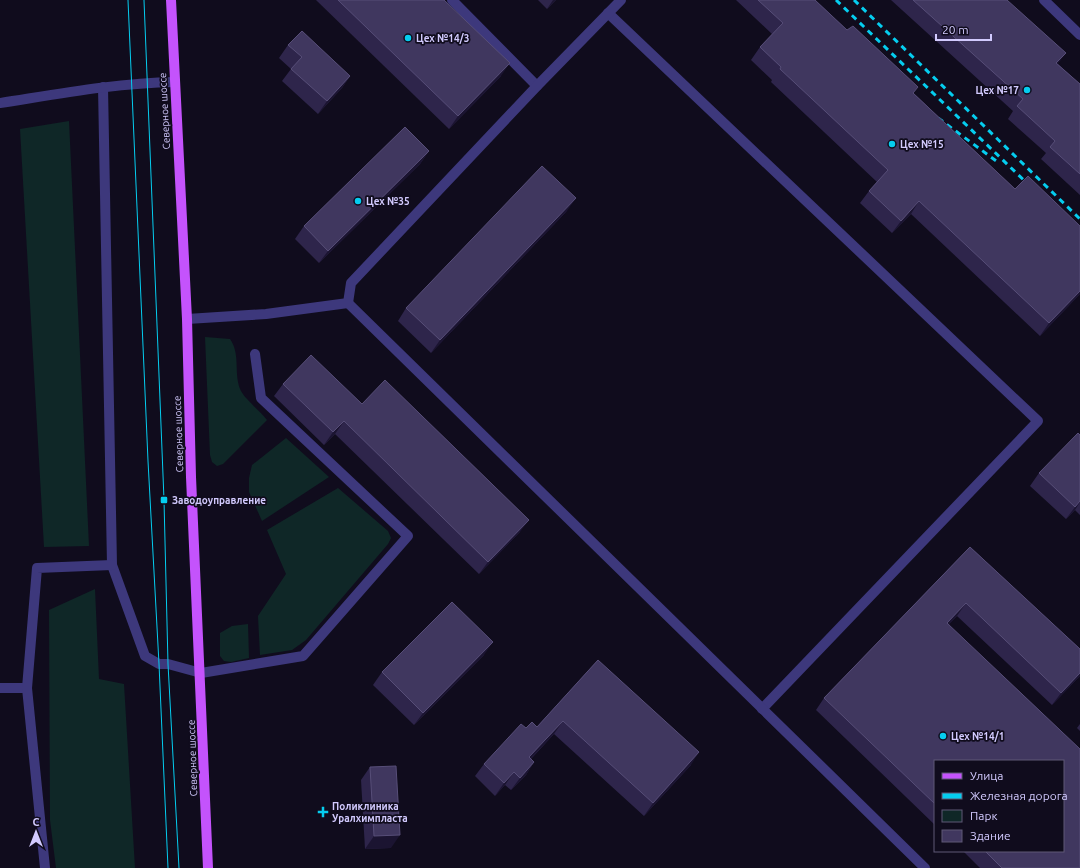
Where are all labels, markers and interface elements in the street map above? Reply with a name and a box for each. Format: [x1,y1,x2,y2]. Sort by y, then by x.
scale bar [936,16,991,42]
text: 20 m [942,23,969,36]
marker: Цех №14/3 [403,33,413,43]
place label: Цех №14/3 [416,33,469,44]
street label: Северное шоссе [157,72,172,150]
place label: Цех №17 [975,85,1019,96]
marker: Цех №17 [1022,85,1032,95]
marker: Цех №15 [887,139,897,149]
place label: Цех №15 [900,139,944,150]
marker: Цех №35 [353,196,363,206]
place label: Цех №35 [366,196,410,207]
street label: Северное шоссе [172,395,185,473]
marker: Заводоуправление [159,495,169,505]
place label: Заводоуправление [172,495,266,506]
street label: Северное шоссе [186,719,199,797]
marker: Цех №14/1 [938,731,948,741]
place label: Цех №14/1 [951,731,1004,742]
legend [934,760,1064,852]
text: Улица [970,769,1003,782]
text: Железная дорога [970,789,1068,802]
place label: Поликлиника Уралхимпласта [332,801,408,824]
marker: Поликлиника Уралхимпласта [317,806,329,818]
text: Парк [970,809,998,822]
north arrow [16,812,56,852]
text: С [32,816,40,828]
text: Здание [970,829,1011,842]

